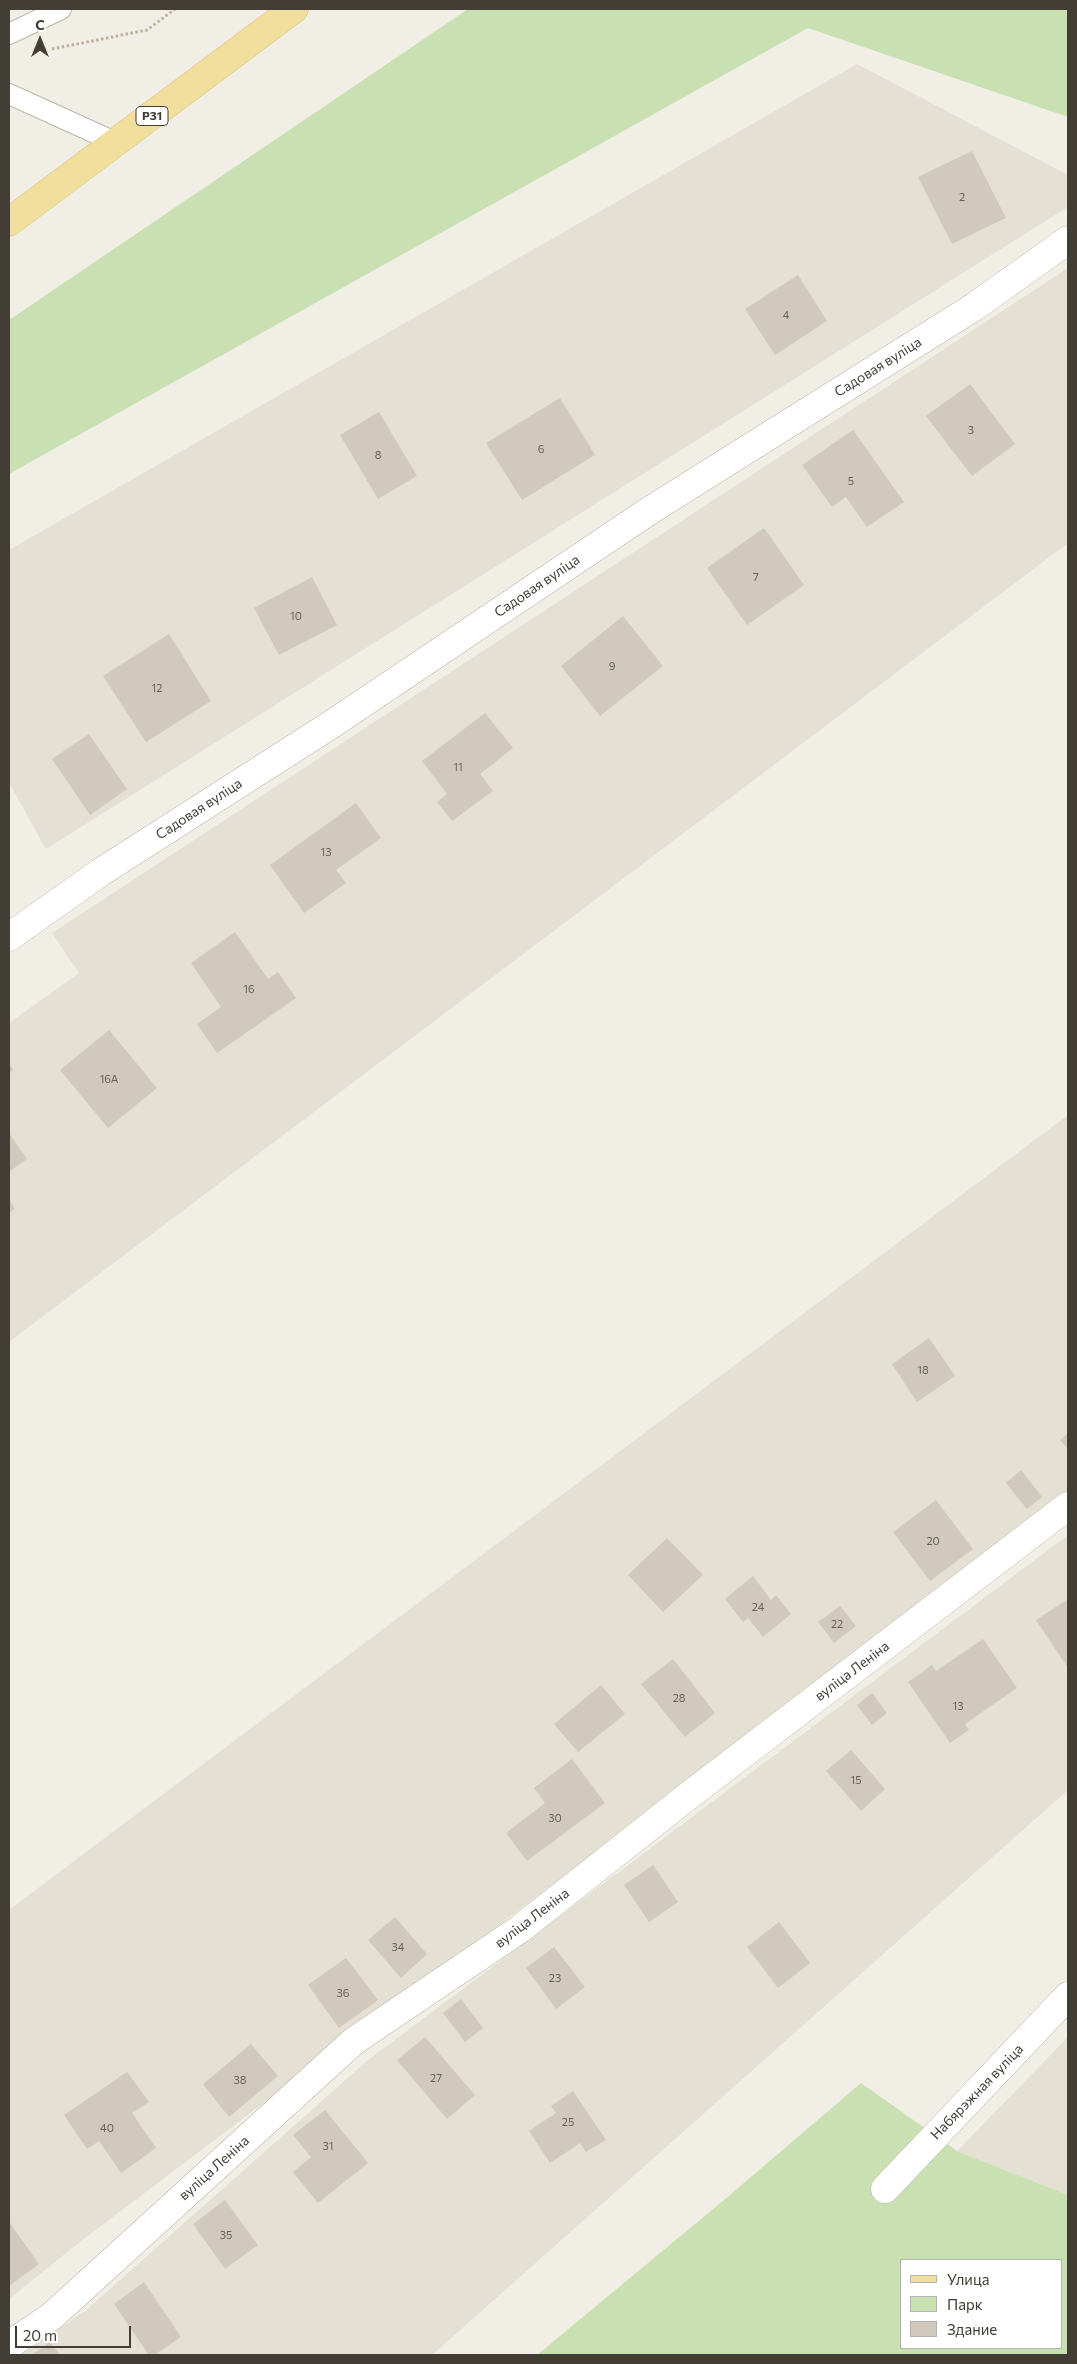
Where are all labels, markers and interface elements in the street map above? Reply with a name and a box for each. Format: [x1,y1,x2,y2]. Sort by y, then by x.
north arrow [15,15,65,65]
text: С [35,16,45,33]
road number: Р31 [136,106,168,125]
house number: 2 [959,190,965,204]
house number: 4 [783,308,789,322]
street label: Садовая вуліца [831,334,925,400]
house number: 3 [968,423,974,437]
house number: 6 [538,442,544,456]
house number: 8 [375,448,381,462]
house number: 5 [848,474,854,488]
street label: Садовая вуліца [491,551,583,621]
house number: 7 [753,570,759,584]
house number: 10 [290,609,302,623]
house number: 9 [609,659,615,673]
house number: 12 [152,681,162,695]
house number: 11 [453,760,463,774]
street label: Садовая вуліца [153,775,245,843]
house number: 13 [321,845,331,859]
house number: 16 [243,982,255,996]
house number: 16А [100,1072,118,1086]
house number: 18 [917,1363,929,1377]
house number: 20 [926,1534,940,1548]
house number: 24 [752,1600,764,1614]
house number: 22 [831,1617,843,1631]
street label: вуліца Леніна [812,1638,892,1704]
house number: 28 [673,1691,685,1705]
house number: 13 [953,1699,963,1713]
house number: 15 [850,1773,862,1787]
house number: 30 [548,1811,562,1825]
street label: вуліца Леніна [492,1885,572,1951]
house number: 34 [392,1940,404,1954]
house number: 23 [549,1971,561,1985]
house number: 36 [337,1986,349,2000]
street label: Набярэжная вуліца [927,2041,1027,2143]
house number: 27 [430,2071,442,2085]
house number: 38 [234,2073,246,2087]
house number: 25 [562,2115,574,2129]
house number: 40 [100,2121,114,2135]
street label: вуліца Леніна [175,2132,253,2204]
house number: 31 [323,2139,333,2153]
house number: 35 [220,2228,232,2242]
legend [900,2259,1062,2349]
text: Улица [947,2270,989,2288]
text: Парк [947,2295,983,2313]
scale bar [18,2316,134,2348]
text: Здание [947,2320,997,2338]
text: 20 m [23,2326,57,2344]

